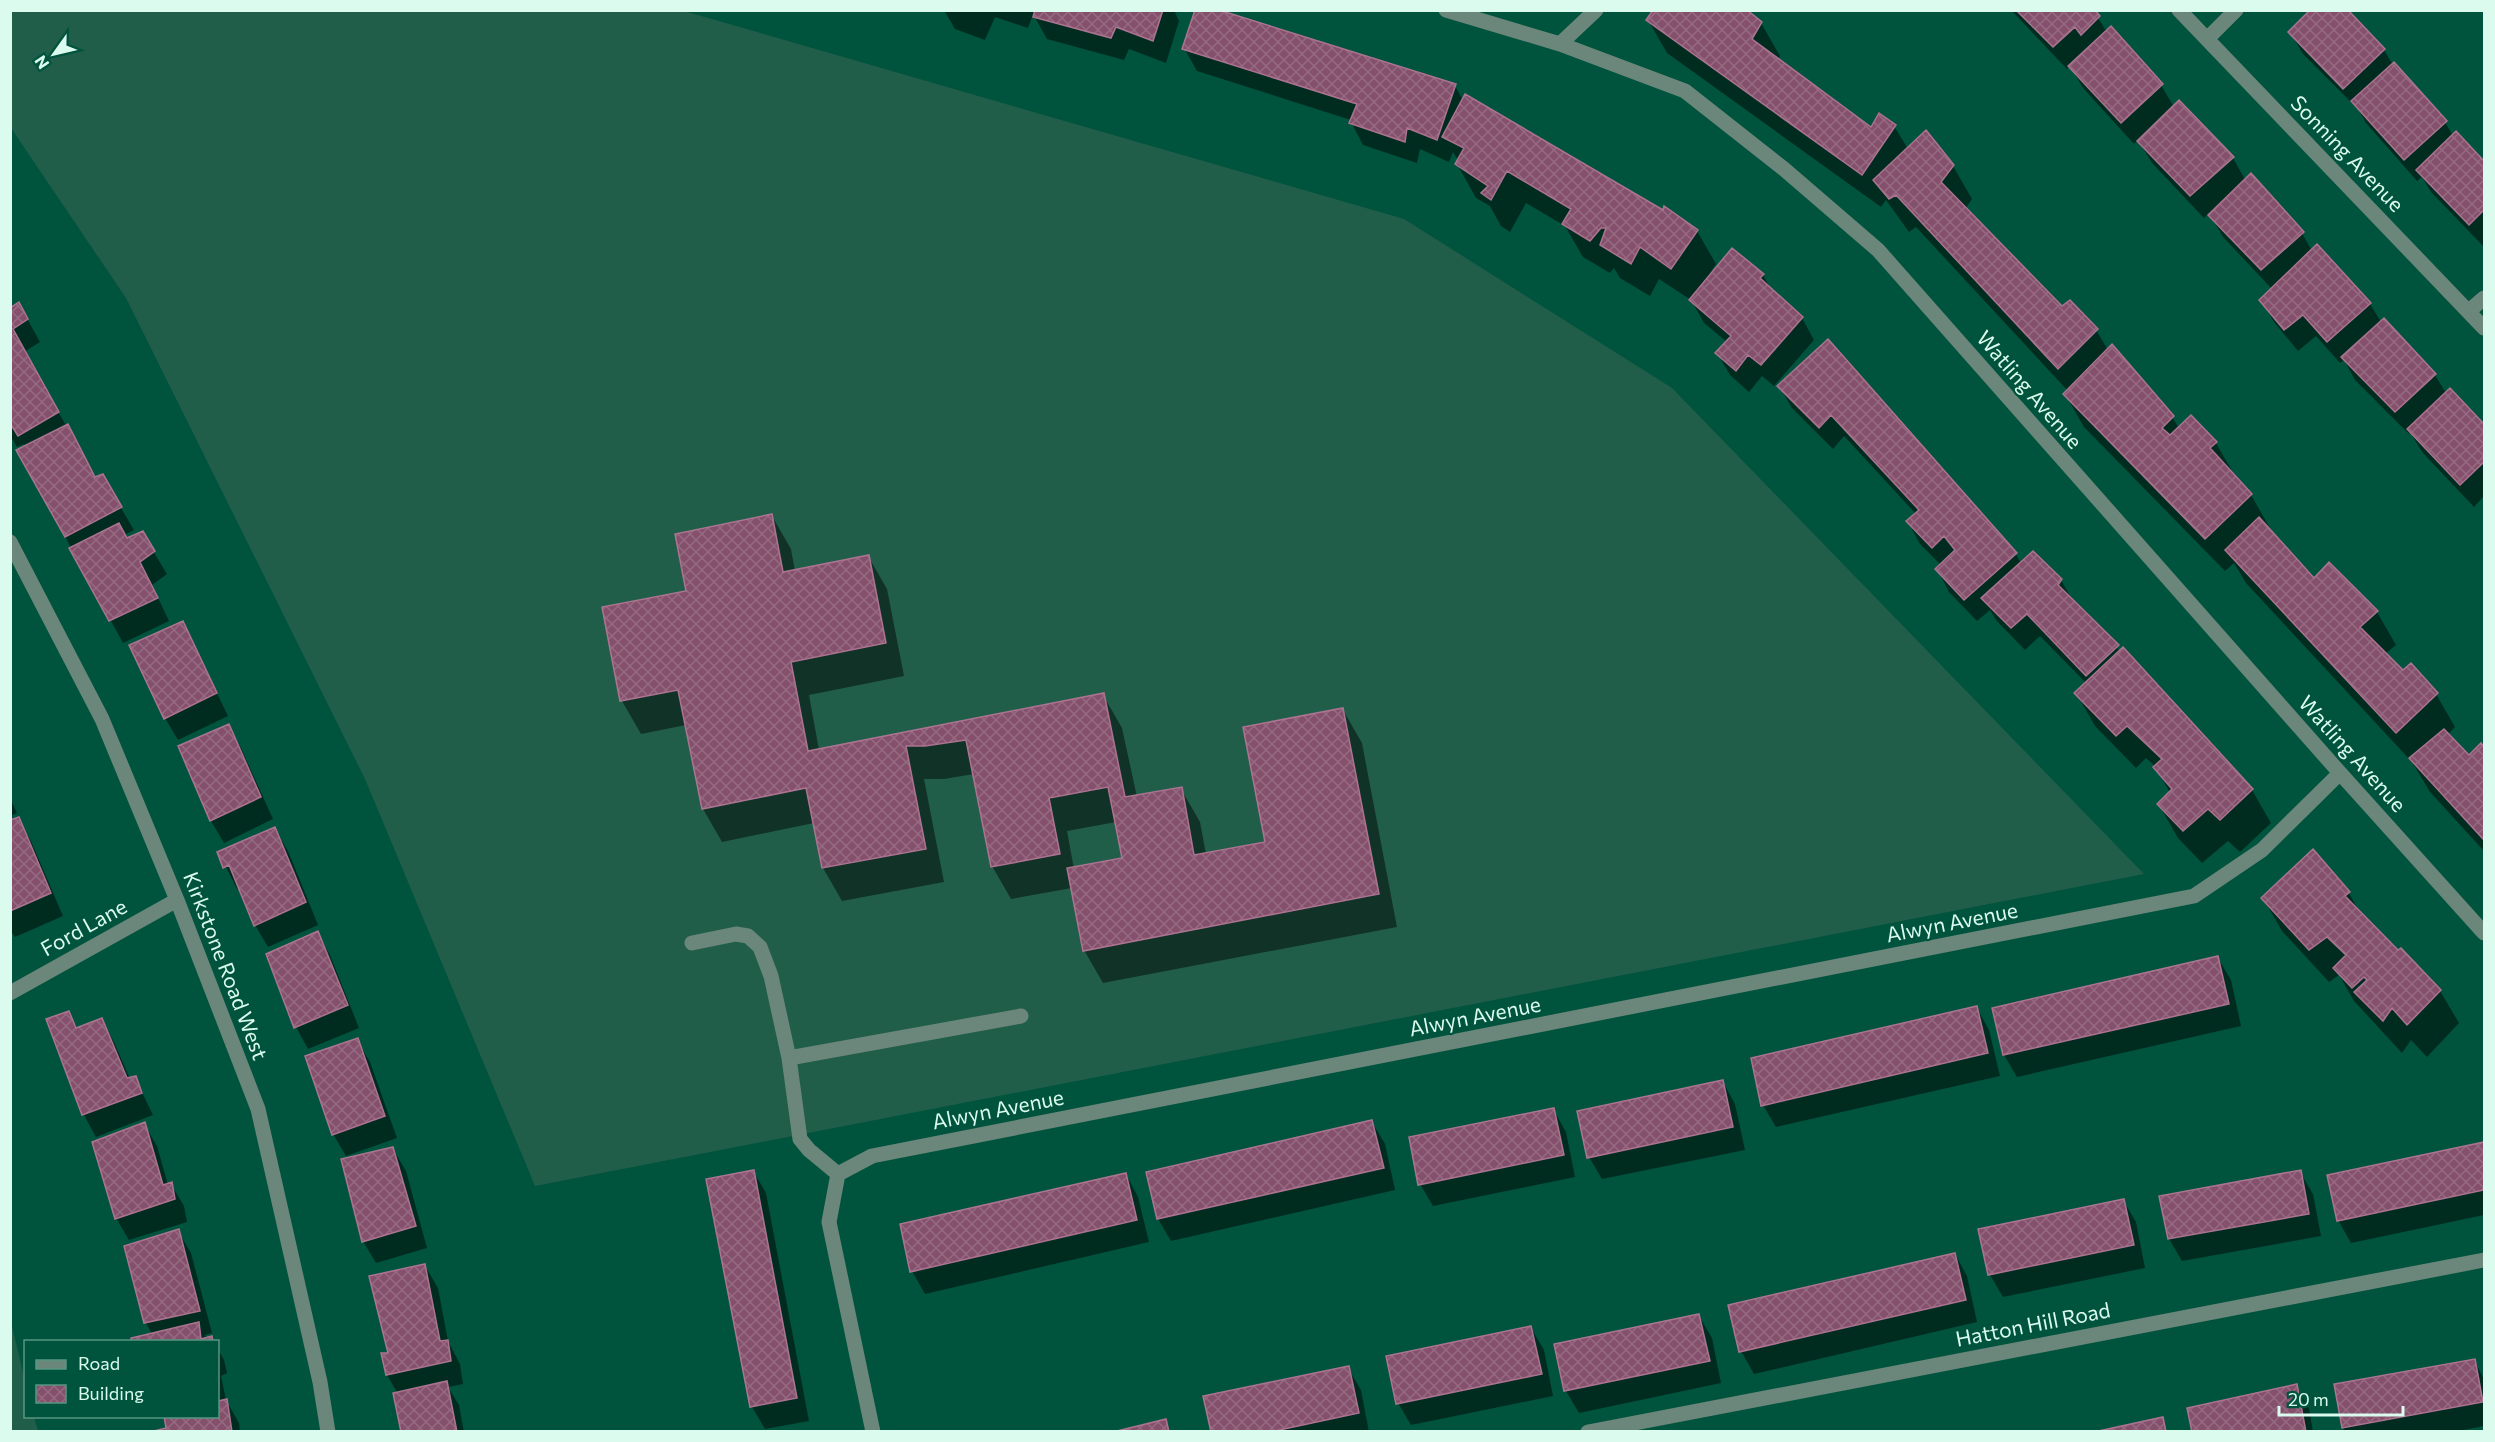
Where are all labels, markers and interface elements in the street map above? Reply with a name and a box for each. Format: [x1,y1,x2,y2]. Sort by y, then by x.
north arrow [24,24,84,84]
text: N [30,52,52,73]
street label: Sonning Avenue [2286,90,2410,216]
street label: Watling Avenue [1972,325,2088,453]
street label: Watling Avenue [2294,690,2412,816]
street label: Kirkstone Road West [179,868,274,1063]
street label: Ford Lane [36,893,131,961]
street label: Alwyn Avenue [1884,897,2020,947]
street label: Alwyn Avenue [1407,991,1543,1041]
street label: Alwyn Avenue [930,1084,1066,1134]
street label: Hatton Hill Road [1953,1296,2112,1351]
legend [24,1340,219,1418]
text: Road [78,1352,120,1374]
scale bar [2279,1379,2404,1417]
text: Building [78,1382,144,1404]
text: 20 m [2288,1388,2329,1410]

